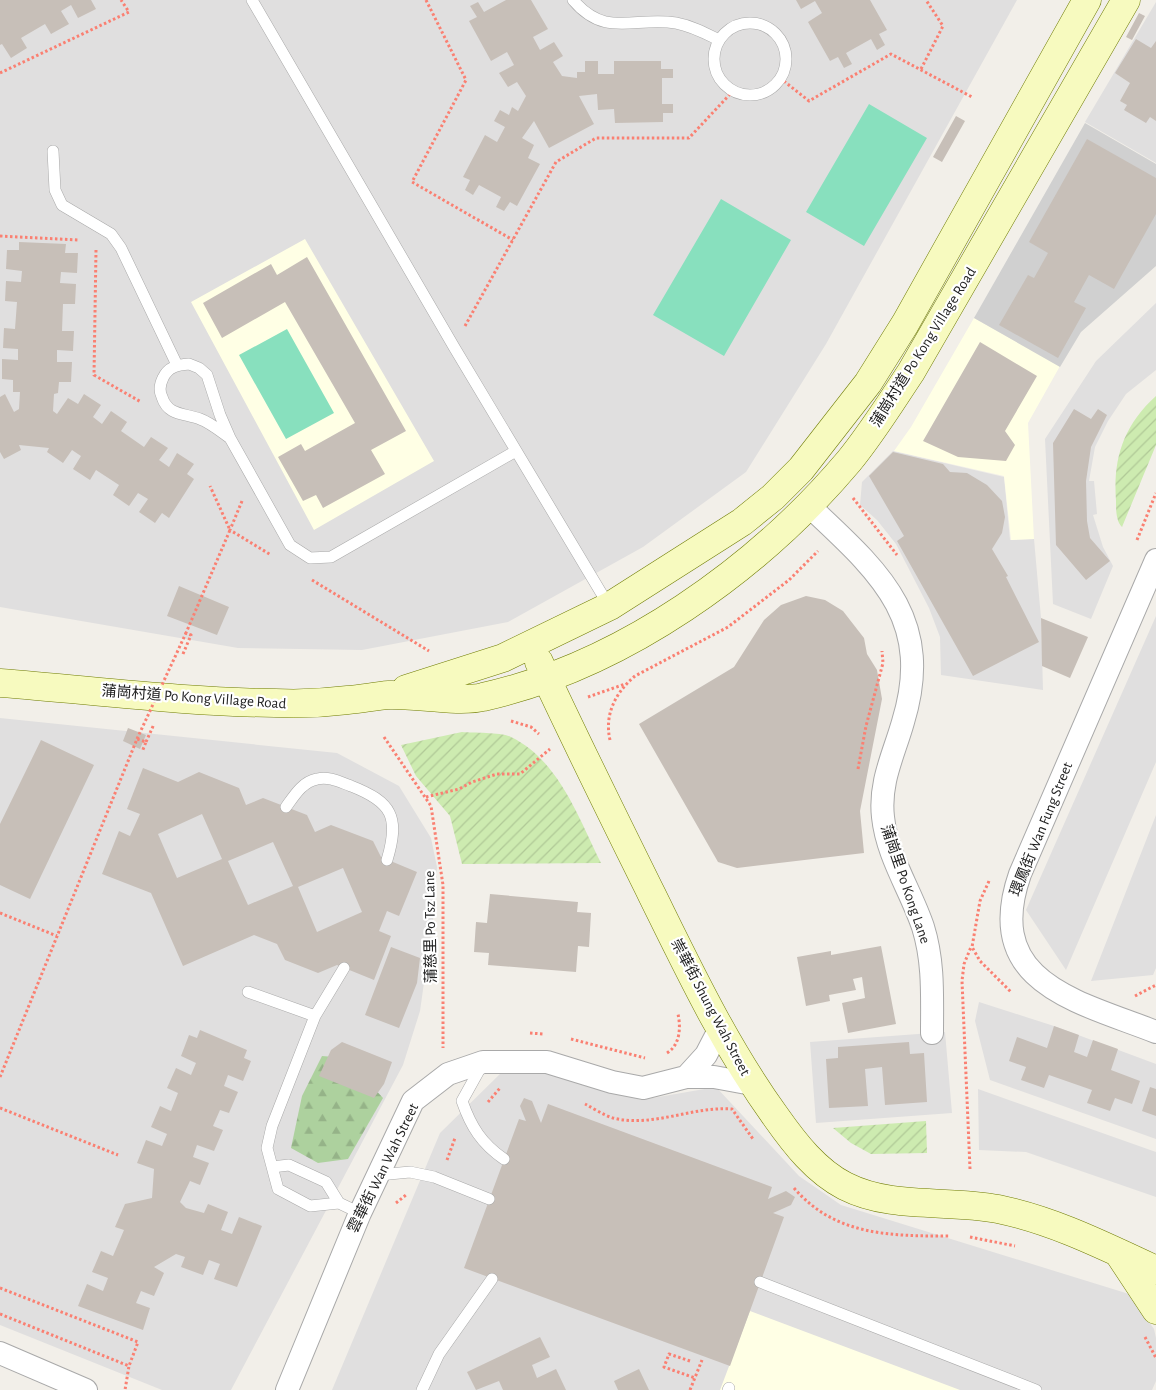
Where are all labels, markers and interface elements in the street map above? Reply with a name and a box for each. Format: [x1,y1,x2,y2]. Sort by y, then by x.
street label: 蒲崗村道 Po Kong Village Road [866,264,979,430]
street label: 蒲崗村道 Po Kong Village Road [101,682,287,711]
street label: 環鳳街 Wan Fung Street [1007,759,1075,898]
street label: 蒲崗里 Po Kong Lane [878,822,934,946]
street label: 蒲慈里 Po Tsz Lane [421,870,439,983]
street label: 崇華街 Shung Wah Street [668,936,754,1078]
street label: 雲華街 Wan Wah Street [345,1100,421,1235]

